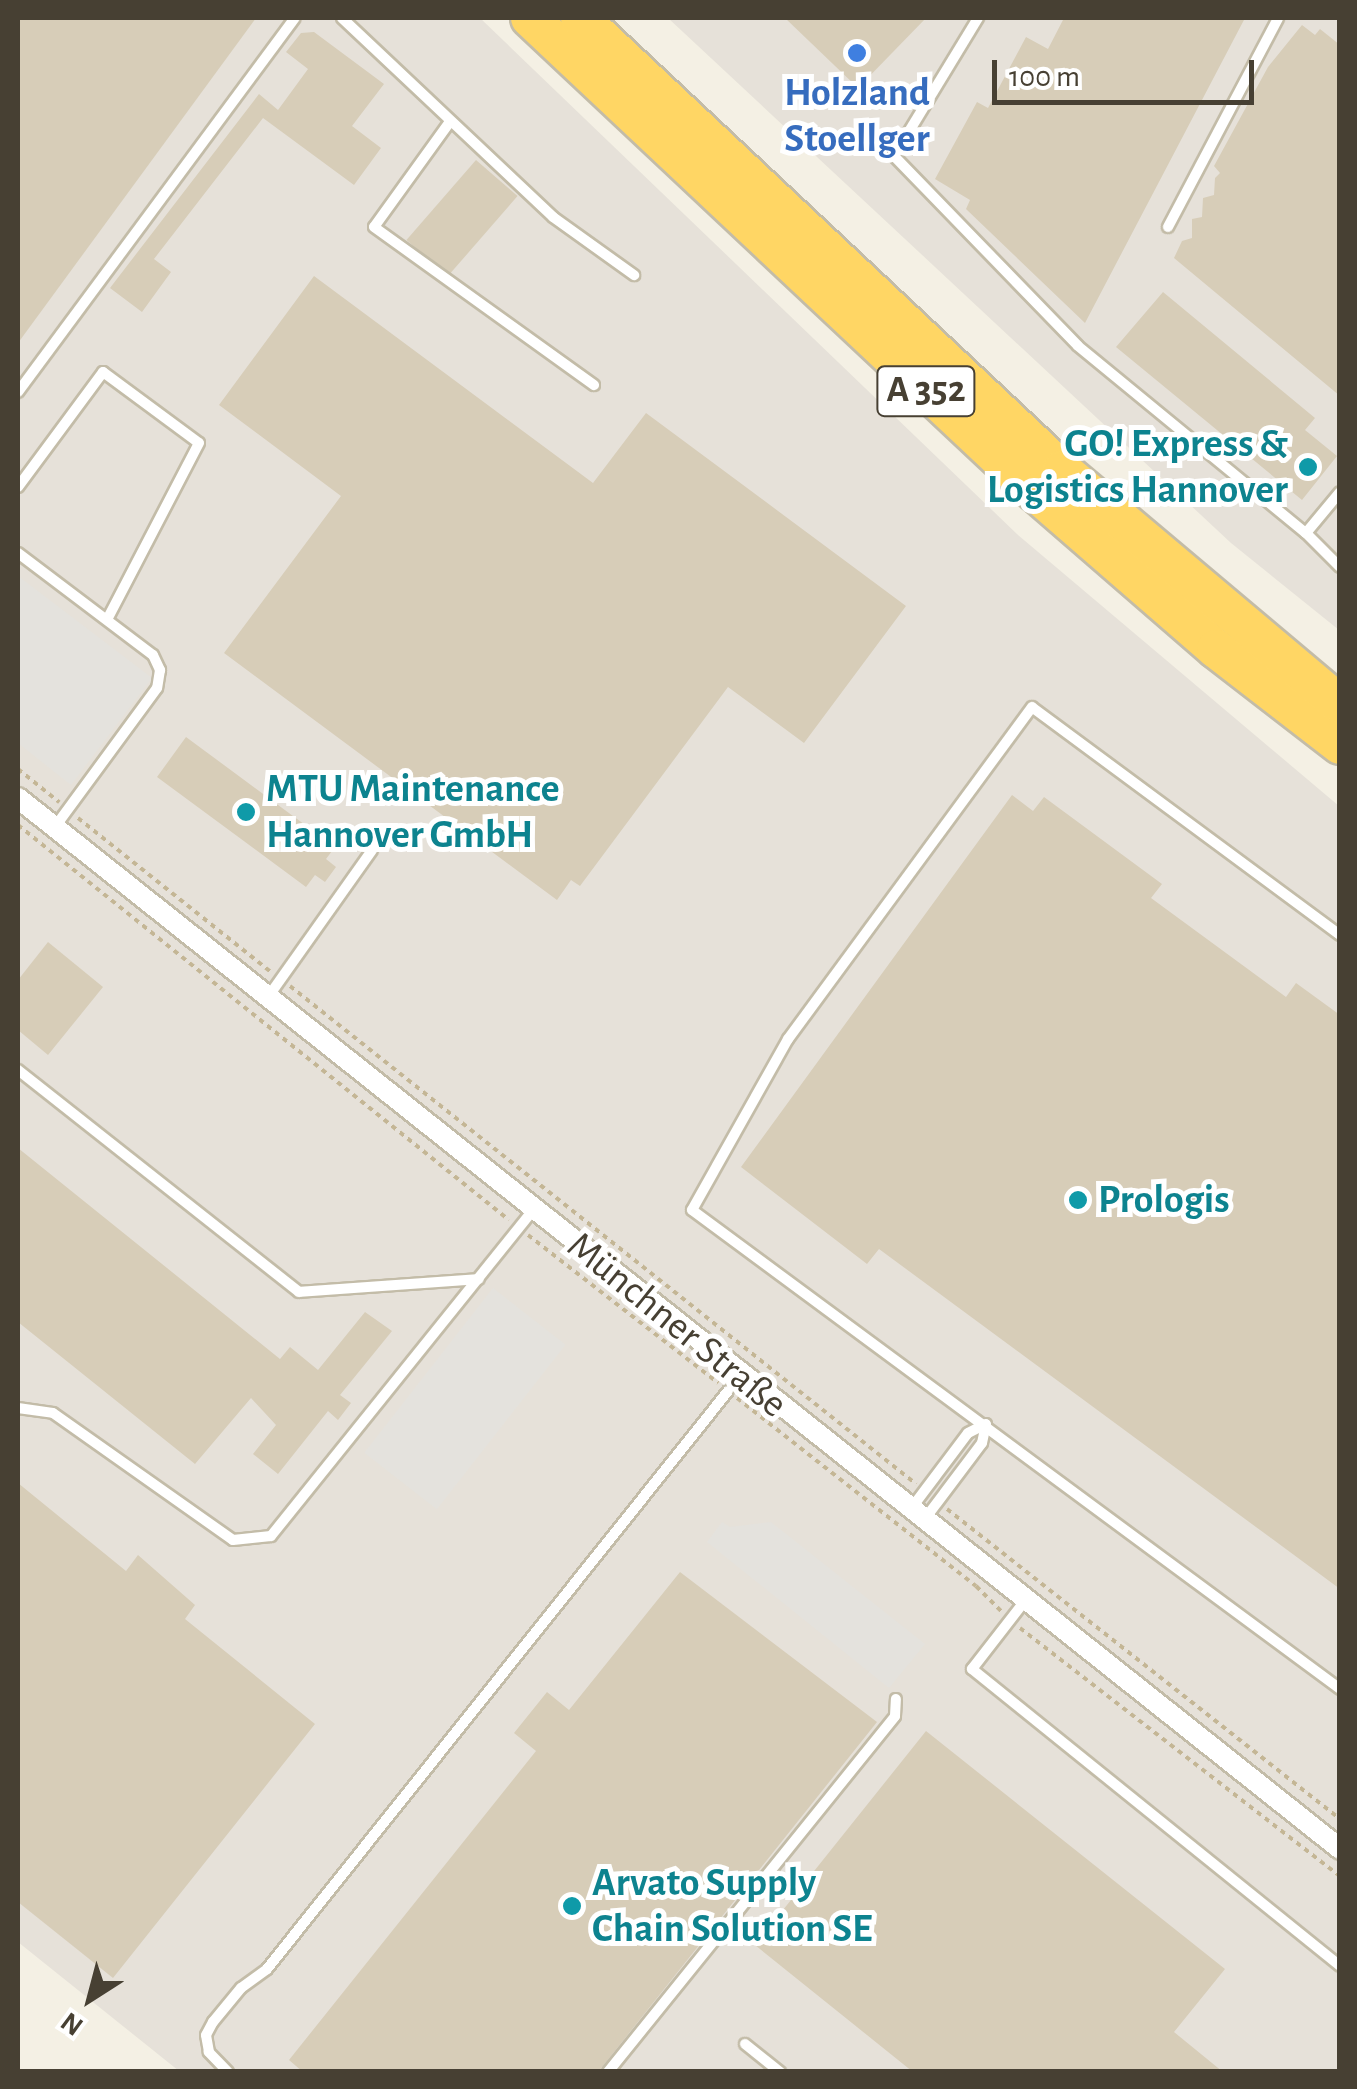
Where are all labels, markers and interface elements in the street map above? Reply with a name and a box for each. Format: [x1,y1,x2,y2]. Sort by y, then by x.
scale bar [997,40,1260,102]
marker: Holzland Stoellger [846,42,868,64]
text: 100 m [1009,62,1080,92]
place label: Holzland Stoellger [784,69,930,163]
road number: A 352 [876,358,976,424]
place label: GO! Express & Logistics Hannover [987,420,1288,514]
marker: GO! Express & Logistics Hannover [1297,456,1319,478]
place label: MTU Maintenance Hannover GmbH [266,765,560,859]
marker: MTU Maintenance Hannover GmbH [235,801,257,823]
place label: Prologis [1098,1176,1230,1224]
marker: Prologis [1067,1189,1089,1211]
street label: Münchner Straße [557,1222,797,1428]
place label: Arvato Supply Chain Solution SE [592,1859,872,1953]
marker: Arvato Supply Chain Solution SE [561,1895,583,1917]
north arrow [40,1949,140,2049]
text: N [56,2006,88,2040]

